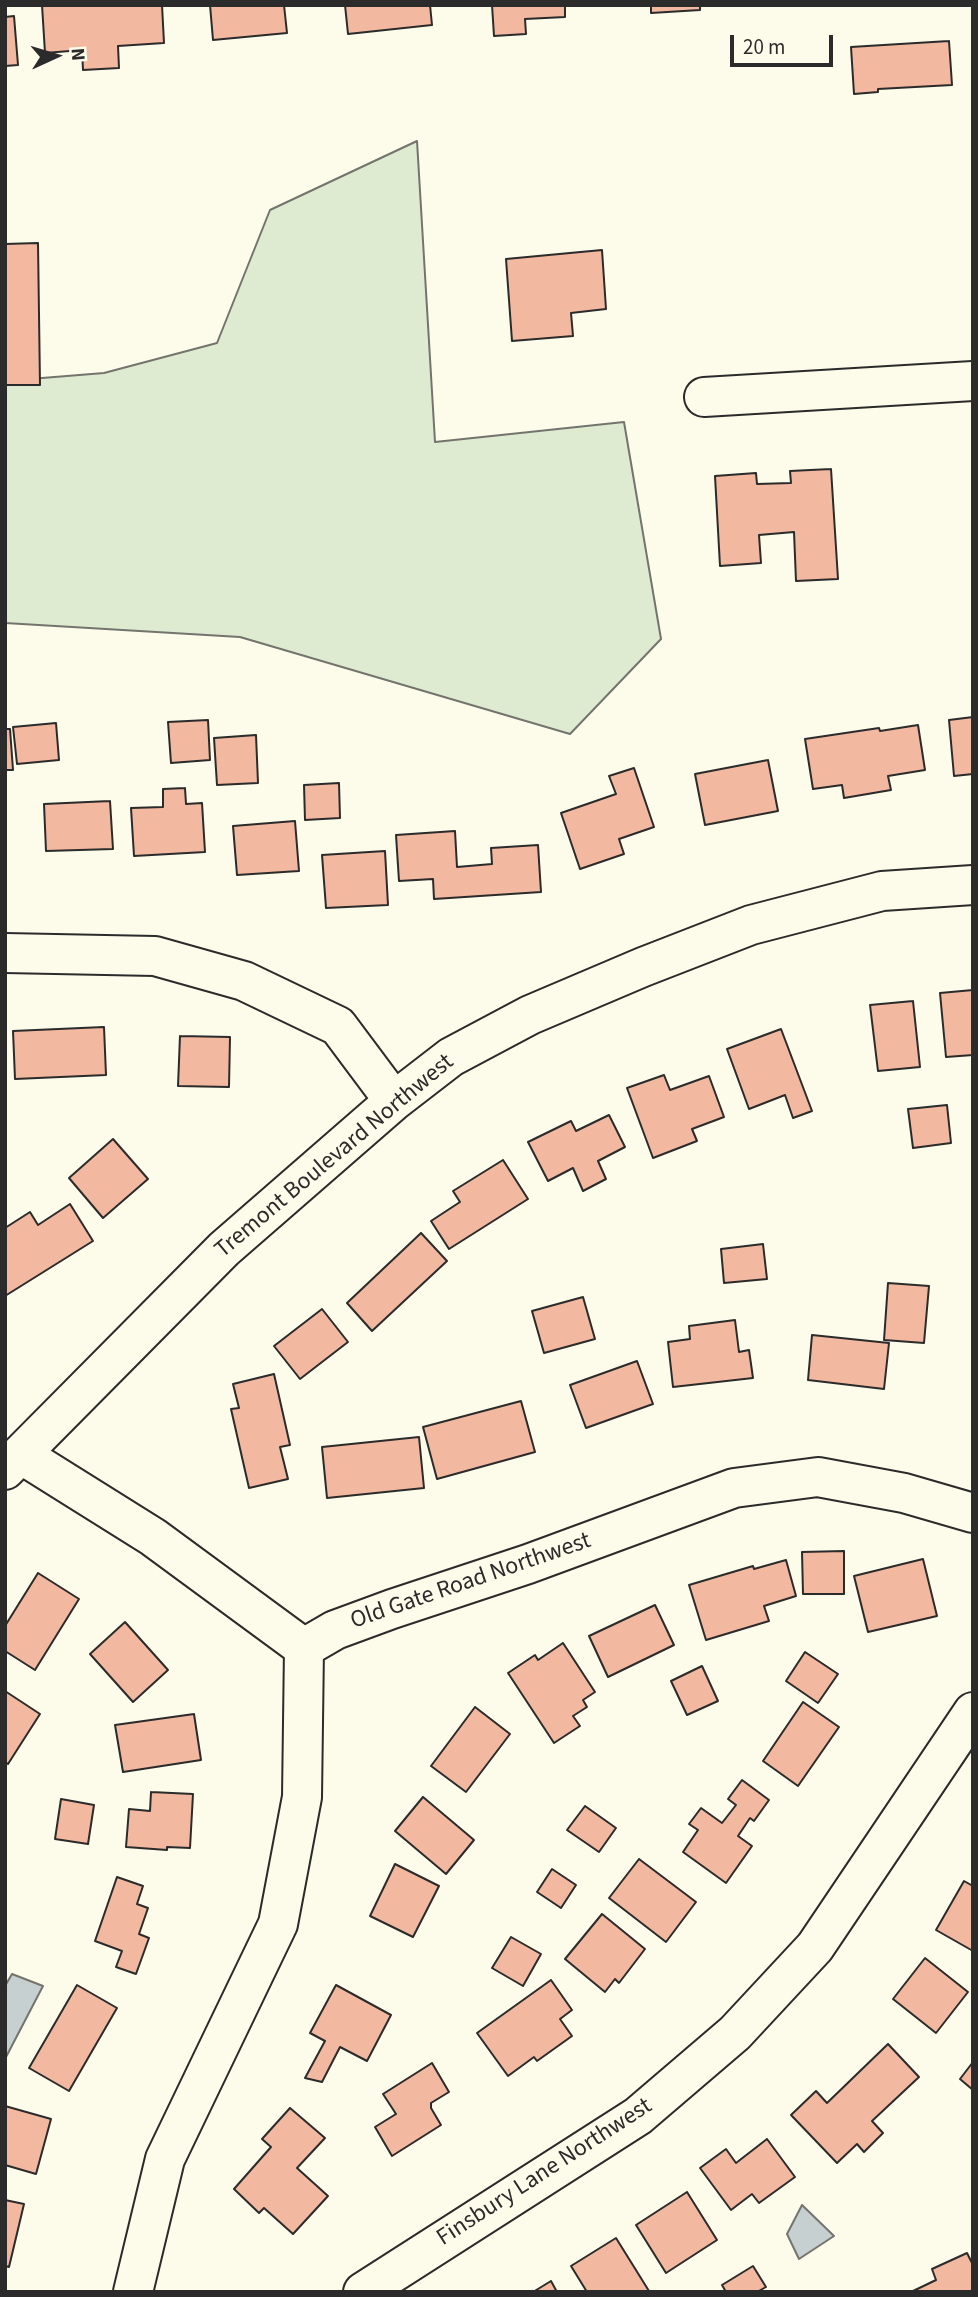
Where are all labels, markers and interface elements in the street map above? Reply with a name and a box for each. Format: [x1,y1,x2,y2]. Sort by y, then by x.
north arrow [21,21,91,91]
scale bar [733,21,836,65]
text: 20 m [743,32,785,62]
text: N [64,47,91,62]
street label: Tremont Boulevard Northwest [210,1049,460,1265]
street label: Old Gate Road Northwest [347,1527,595,1637]
street label: Finsbury Lane Northwest [432,2093,658,2253]

